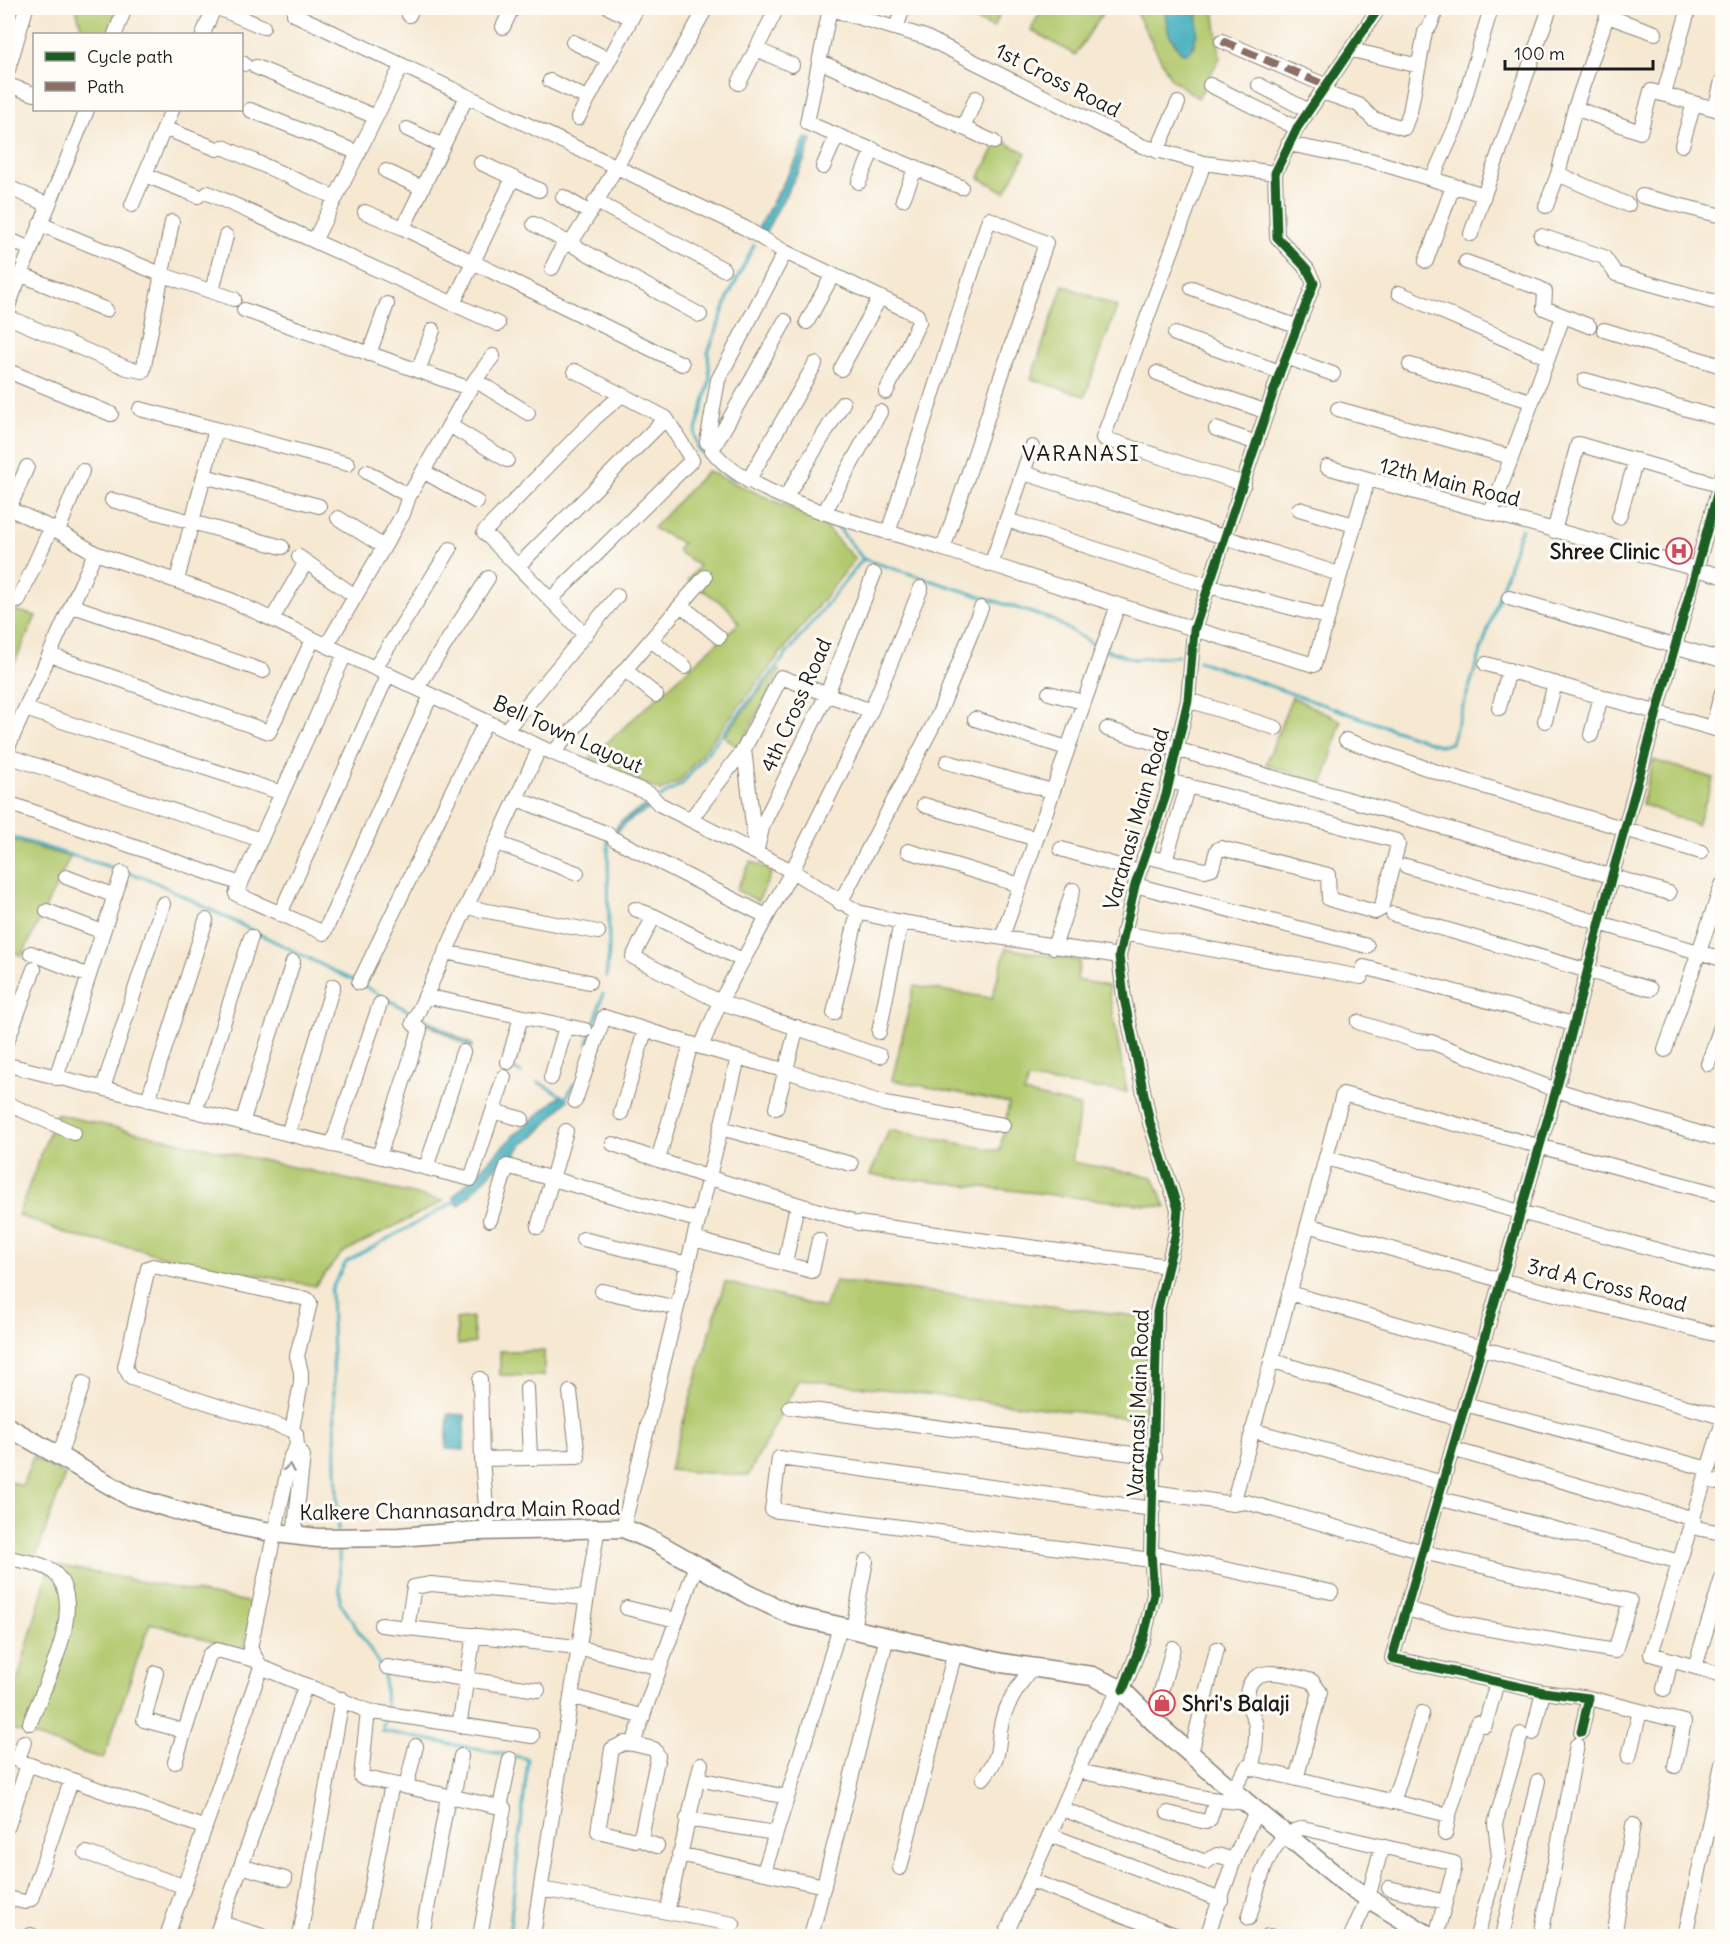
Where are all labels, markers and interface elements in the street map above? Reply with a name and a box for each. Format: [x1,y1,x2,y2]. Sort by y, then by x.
legend [33,33,243,111]
scale bar [1505,33,1654,71]
street label: 1st Cross Road [991,37,1125,123]
text: 100 m [1514,42,1565,65]
text: Cycle path [87,45,173,68]
text: Path [87,75,124,98]
district label: VARANASI [1022,439,1140,467]
street label: 12th Main Road [1377,451,1523,513]
hospital icon: Shree Clinic [1664,536,1694,566]
place label: Shree Clinic [1550,538,1660,565]
street label: 4th Cross Road [754,634,838,776]
street label: Bell Town Layout [489,689,647,779]
street label: Varanasi Main Road [1097,725,1175,913]
street label: 3rd A Cross Road [1524,1252,1690,1318]
street label: Varanasi Main Road [1121,1309,1155,1497]
one-way arrow [282,1464,295,1474]
street label: Kalkere Channasandra Main Road [299,1494,621,1526]
shop icon: Shri's Balaji [1147,1688,1177,1718]
place label: Shri's Balaji [1182,1690,1289,1717]

